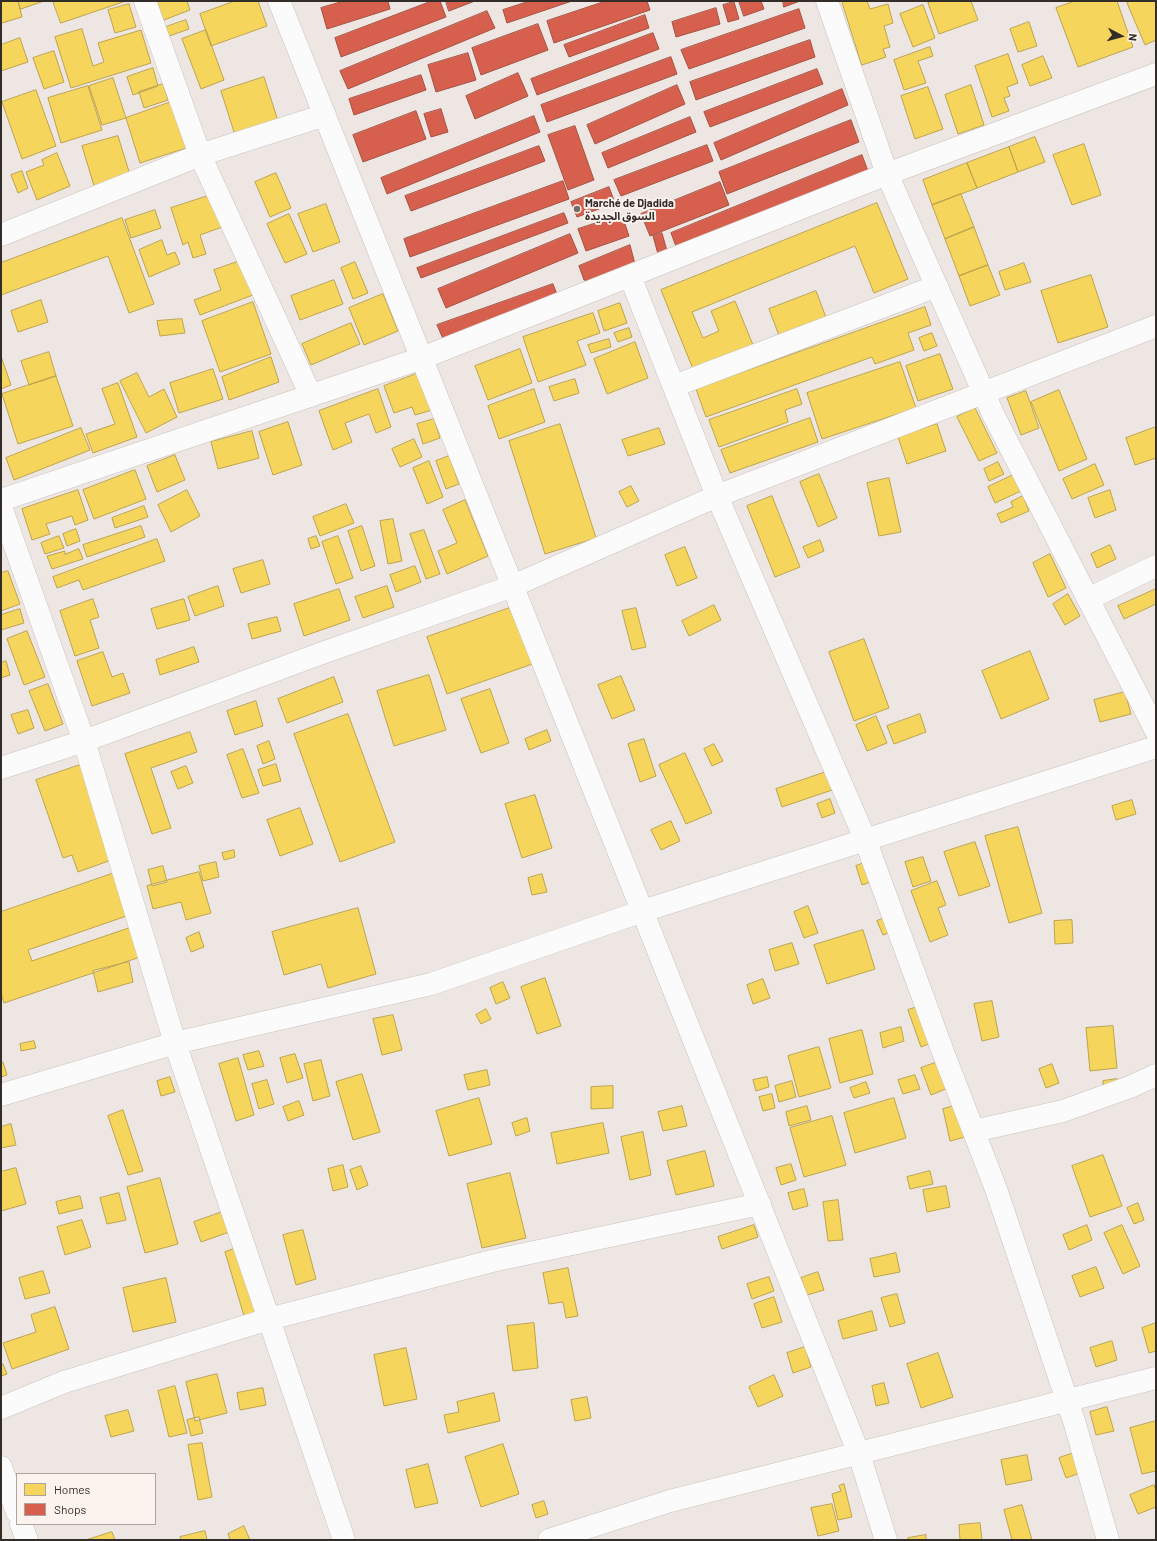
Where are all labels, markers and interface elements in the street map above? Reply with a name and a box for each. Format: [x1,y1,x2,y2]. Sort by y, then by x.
north arrow [1101,16,1141,56]
text: N [1127,33,1140,42]
place label: Marché de Djadida السوق الجديدة [585,196,674,222]
marker: Marché de Djadida السوق الجديدة [572,204,582,214]
legend [16,1473,156,1525]
text: Homes [54,1482,90,1496]
text: Shops [54,1502,86,1516]

